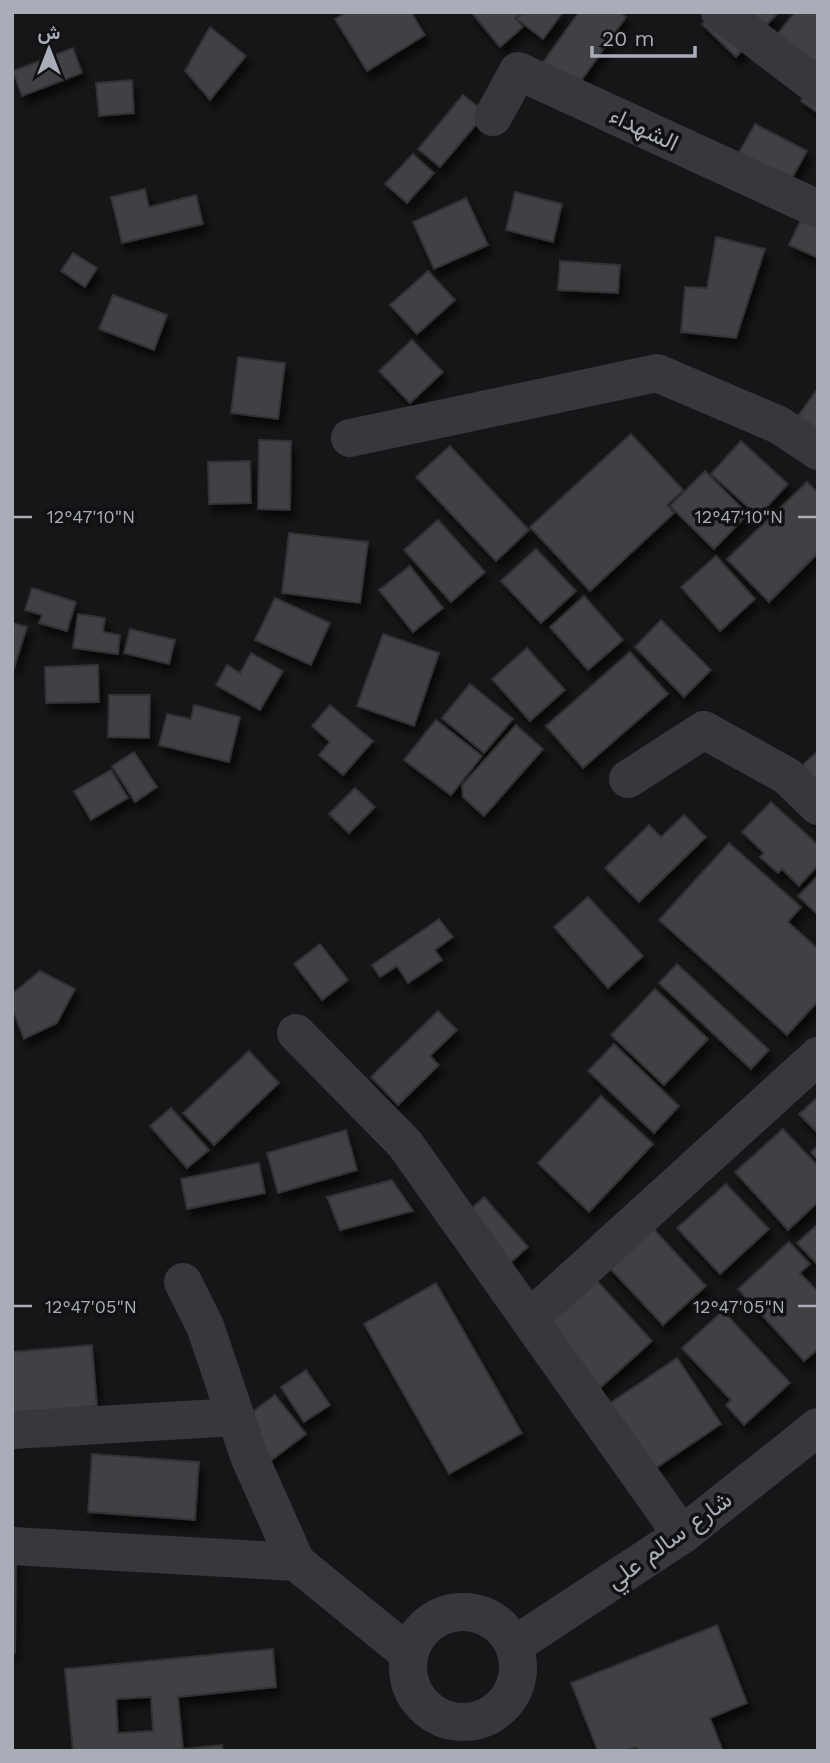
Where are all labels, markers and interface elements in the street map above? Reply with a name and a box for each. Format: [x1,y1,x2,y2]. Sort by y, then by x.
north arrow [14,14,84,84]
scale bar [592,14,695,58]
text: ش [38,21,61,44]
text: 20 m [602,26,654,51]
street label: الشهداء [605,101,683,158]
text: 12°47'10"N [47,506,135,527]
text: 12°47'10"N [695,506,783,527]
text: 12°47'05"N [45,1296,137,1317]
text: 12°47'05"N [693,1296,785,1317]
street label: شارع سالم علي [601,1485,740,1599]

